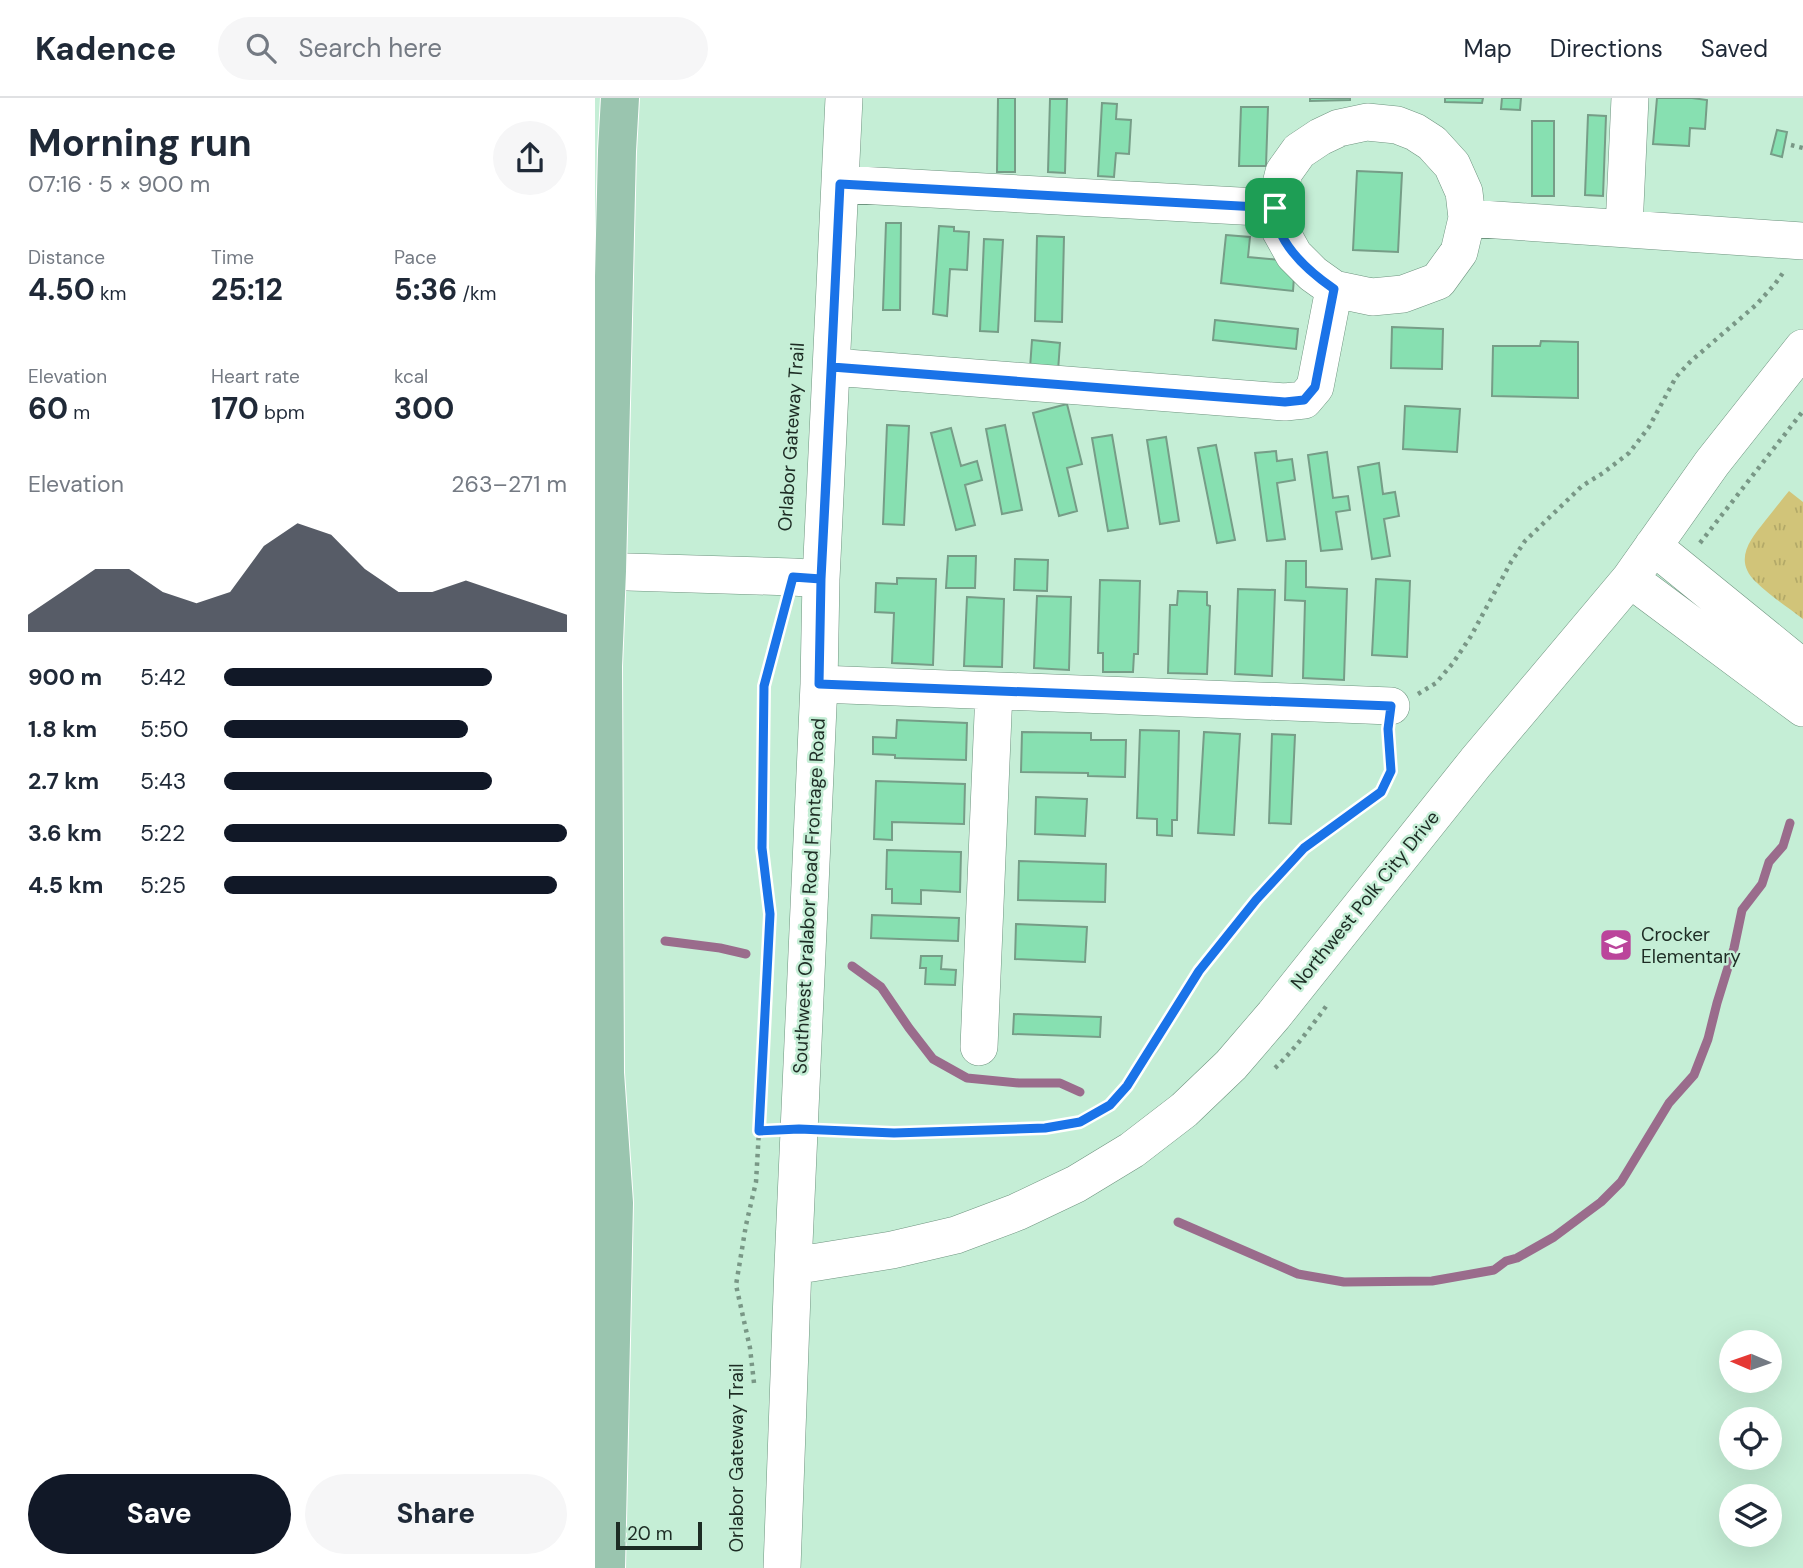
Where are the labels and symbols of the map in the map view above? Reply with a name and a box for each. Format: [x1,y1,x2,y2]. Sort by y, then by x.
pin [1245,178,1305,238]
street label: Orlabor Gateway Trail [772,342,810,532]
street label: Southwest Oralabor Road Frontage Road [787,717,831,1075]
street label: Northwest Polk City Drive [1285,805,1445,995]
place label: Crocker Elementary [1641,922,1741,969]
school or university icon: Crocker Elementary [1597,926,1635,964]
north arrow [1719,1330,1781,1393]
street label: Orlabor Gateway Trail [724,1363,749,1553]
scale bar [616,1519,702,1551]

